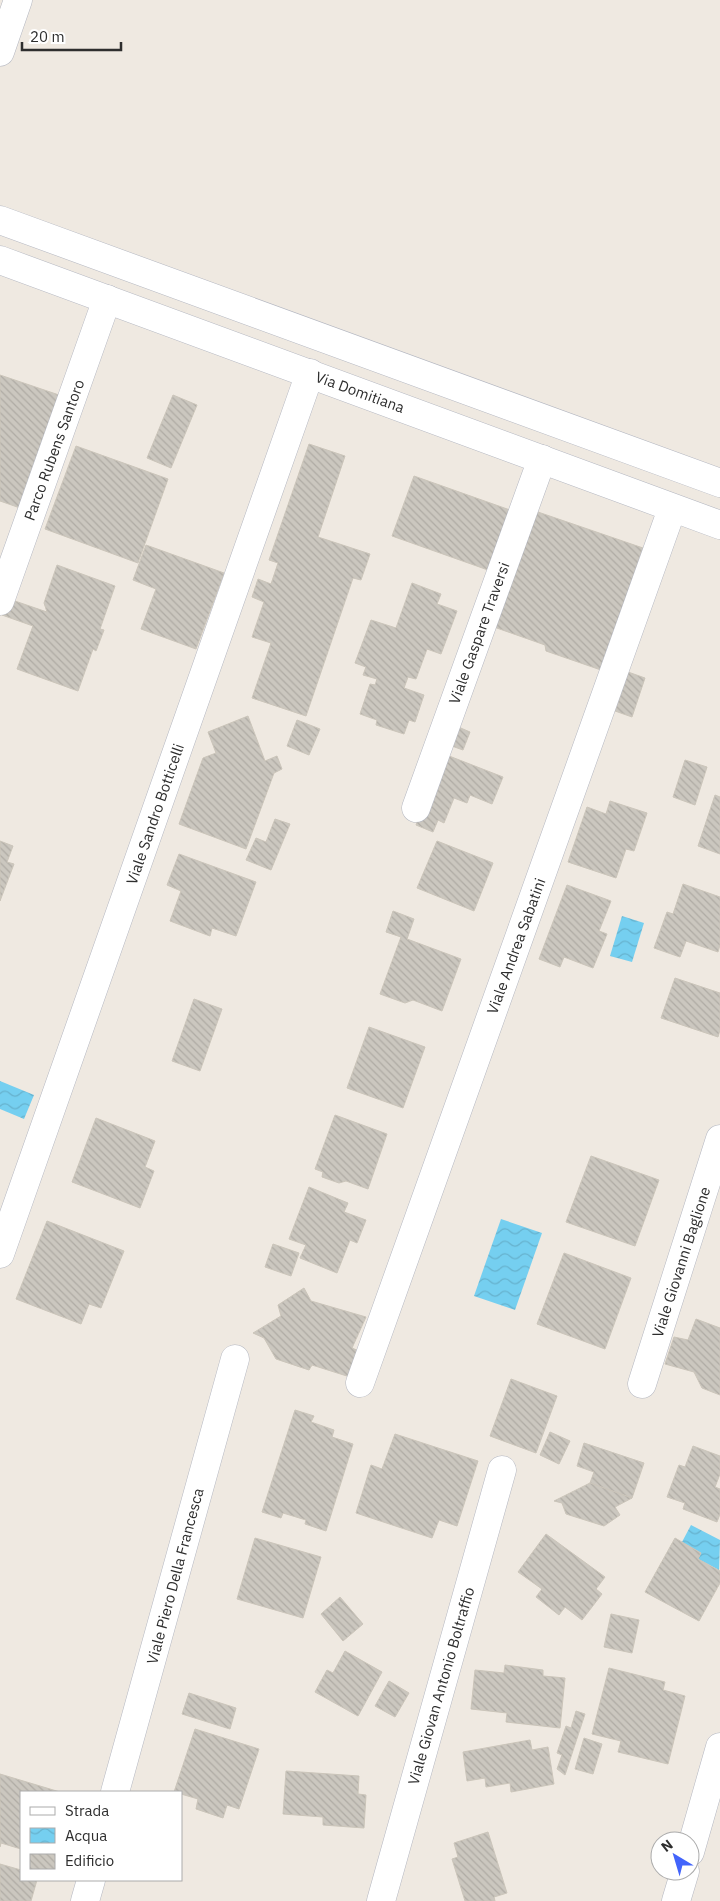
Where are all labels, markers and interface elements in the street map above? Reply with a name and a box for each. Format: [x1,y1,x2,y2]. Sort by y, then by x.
scale bar [22,20,121,52]
text: 20 m [30,27,65,46]
street label: Via Domitiana [313,367,407,417]
street label: Parco Rubens Santoro [20,377,88,523]
street label: Viale Gaspare Traversi [444,559,514,707]
street label: Viale Sandro Botticelli [122,741,188,887]
street label: Viale Andrea Sabatini [483,875,549,1017]
street label: Viale Giovanni Baglione [648,1184,714,1340]
street label: Viale Piero Della Francesca [142,1486,208,1666]
street label: Viale Giovan Antonio Boltraffio [404,1585,478,1787]
legend [20,1791,182,1881]
text: Strada [65,1801,109,1820]
text: Acqua [65,1826,107,1845]
north arrow [650,1831,700,1881]
text: N [657,1836,677,1856]
text: Edificio [65,1851,114,1870]

